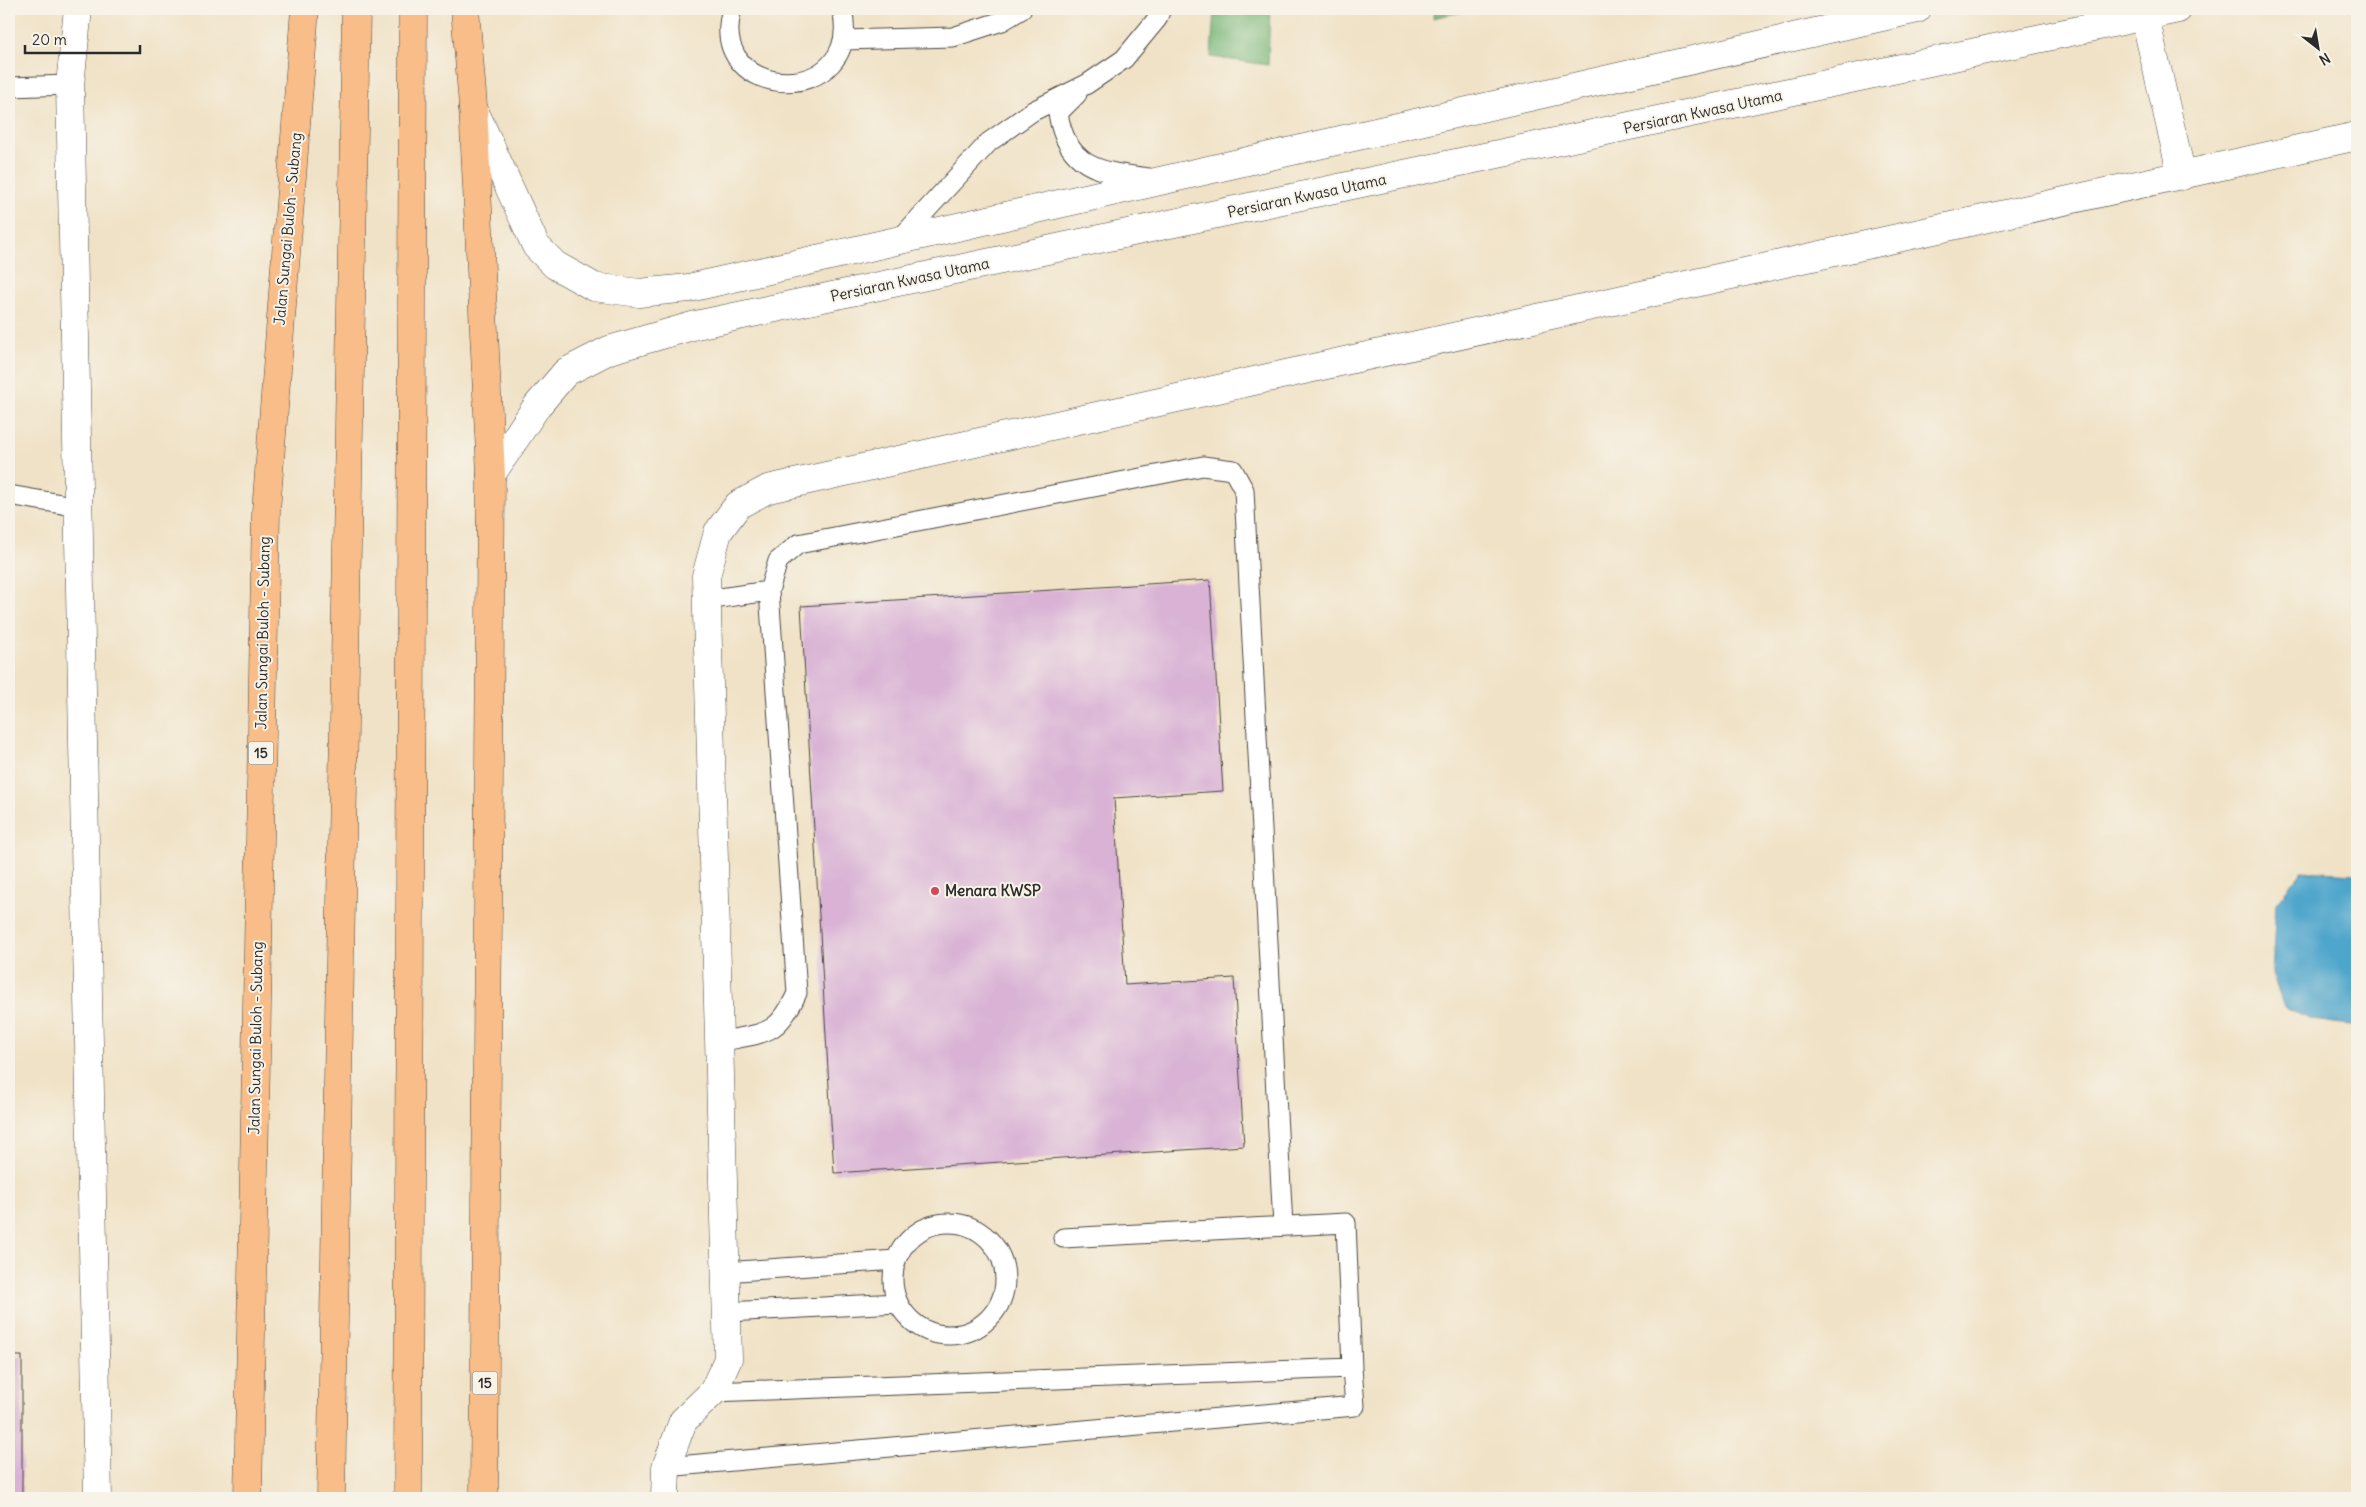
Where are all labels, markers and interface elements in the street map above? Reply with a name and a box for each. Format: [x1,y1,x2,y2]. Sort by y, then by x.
scale bar [25,22,140,54]
north arrow [2294,22,2344,72]
text: 20 m [32,30,67,49]
text: N [2316,49,2333,69]
street label: Persiaran Kwasa Utama [1622,85,1784,138]
street label: Jalan Sungai Buloh - Subang [270,132,305,326]
street label: Persiaran Kwasa Utama [1226,169,1388,222]
street label: Persiaran Kwasa Utama [829,253,991,306]
street label: Jalan Sungai Buloh - Subang [251,536,274,730]
road number: 15 [248,741,274,764]
place label: Menara KWSP [945,881,1041,900]
marker: Menara KWSP [929,885,941,897]
street label: Jalan Sungai Buloh - Subang [244,941,267,1135]
road number: 15 [472,1372,498,1395]

